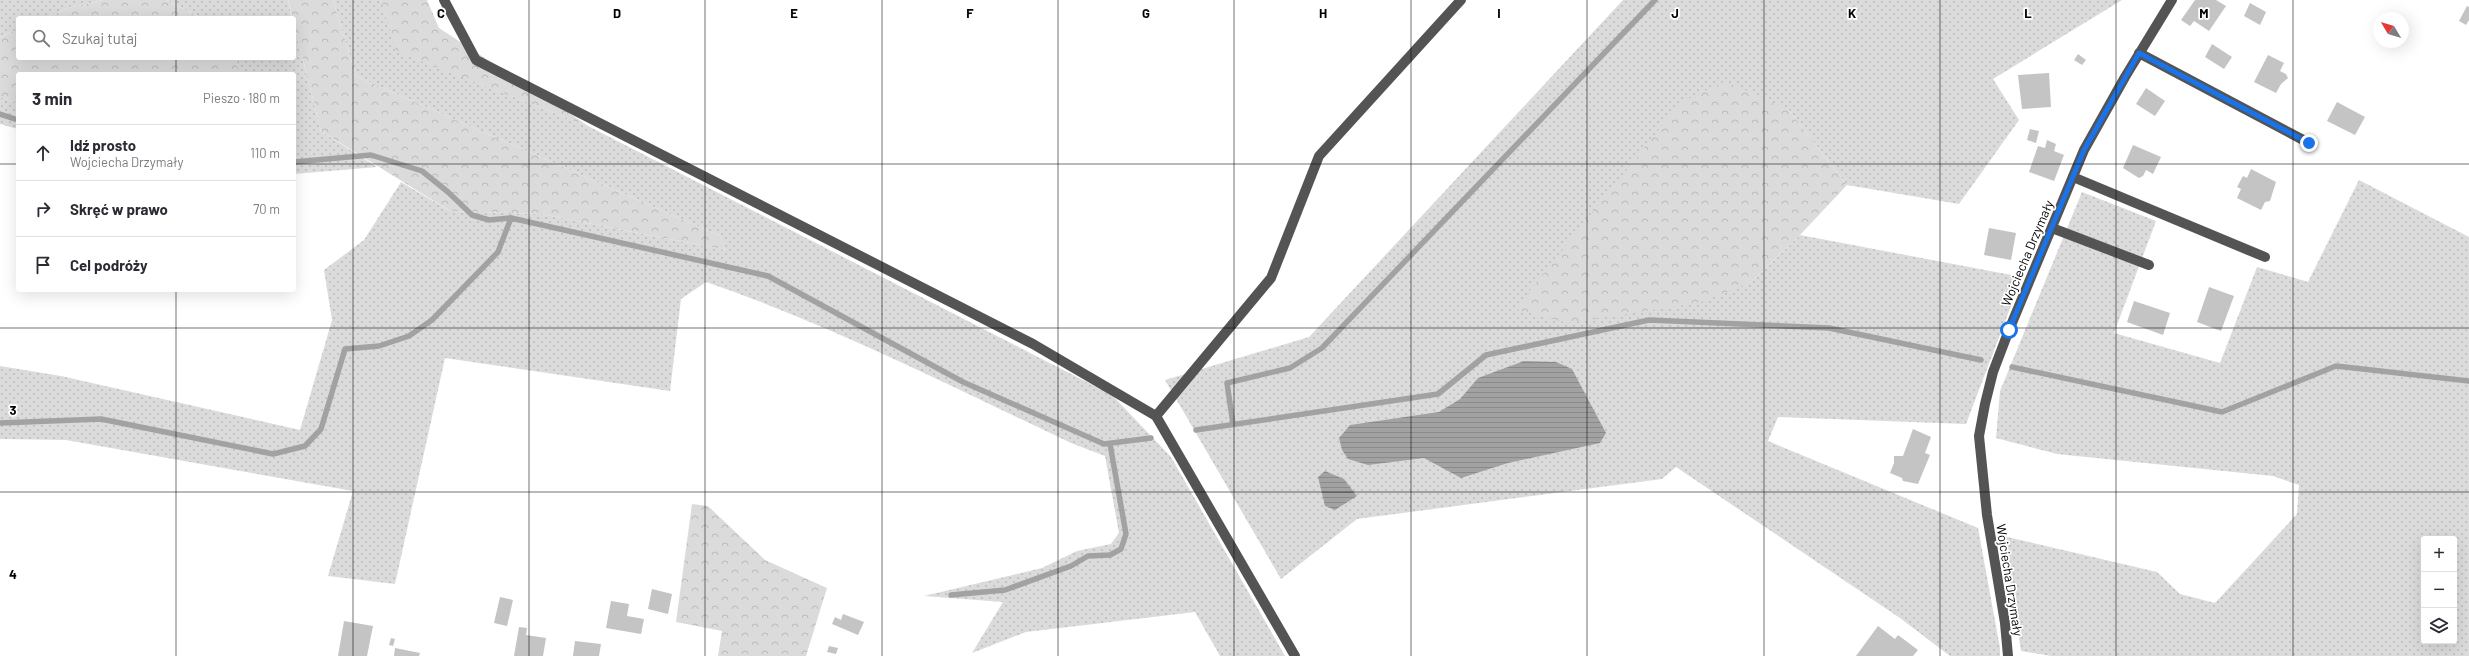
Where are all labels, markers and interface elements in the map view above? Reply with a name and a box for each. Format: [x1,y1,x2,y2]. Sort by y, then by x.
text: C [437,5,445,21]
text: D [613,5,621,21]
text: E [790,5,798,21]
text: F [966,5,974,21]
text: G [1142,5,1150,21]
text: H [1319,5,1327,21]
text: I [1497,5,1501,21]
text: J [1671,5,1679,21]
text: K [1848,5,1856,21]
text: L [2024,5,2032,21]
text: M [2199,5,2209,21]
north arrow [2373,12,2409,48]
search box [16,16,296,60]
icon: search [30,27,52,49]
text: Szukaj tutaj [62,29,138,47]
text: 3 min [32,88,72,108]
text: Pieszo · 180 m [203,90,280,106]
route end [2300,134,2318,152]
text: Idź prosto [70,136,136,154]
icon: ahead [32,142,54,164]
text: 110 m [250,145,280,161]
text: Wojciecha Drzymały [70,154,183,170]
icon: right [32,198,54,220]
street label: Wojciecha Drzymały [1997,198,2057,308]
text: Skręć w prawo [70,200,168,218]
text: 70 m [253,201,280,217]
icon: arrive [32,254,54,276]
text: Cel podróży [70,256,148,274]
route start [2000,321,2018,339]
text: 3 [9,402,17,418]
street label: Wojciecha Drzymały [1993,523,2027,637]
map controls [2421,536,2457,644]
button: + [2421,536,2457,572]
text: 4 [9,566,17,582]
button: − [2421,572,2457,608]
button: layers [2421,608,2457,644]

